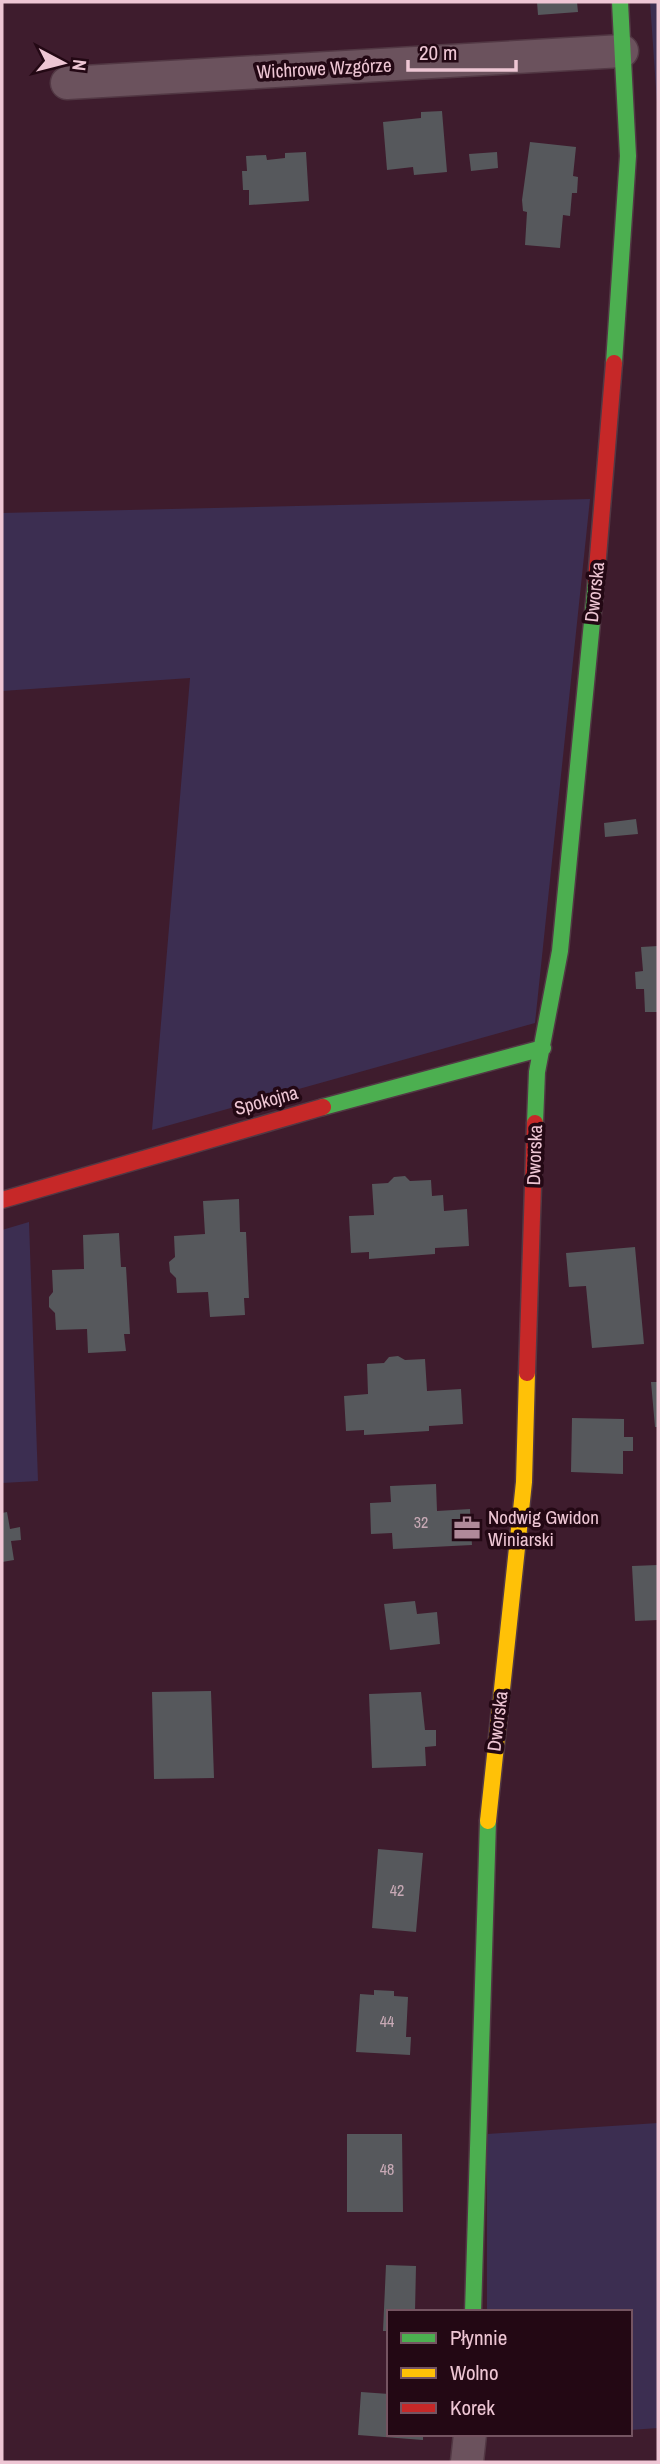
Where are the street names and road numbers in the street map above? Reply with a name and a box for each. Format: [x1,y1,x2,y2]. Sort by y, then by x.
street label: Wichrowe Wzgórze [256,51,392,85]
street label: Dworska [578,560,610,623]
street label: Spokojna [231,1079,301,1121]
street label: Dworska [520,1124,548,1186]
street label: Dworska [480,1689,514,1753]

